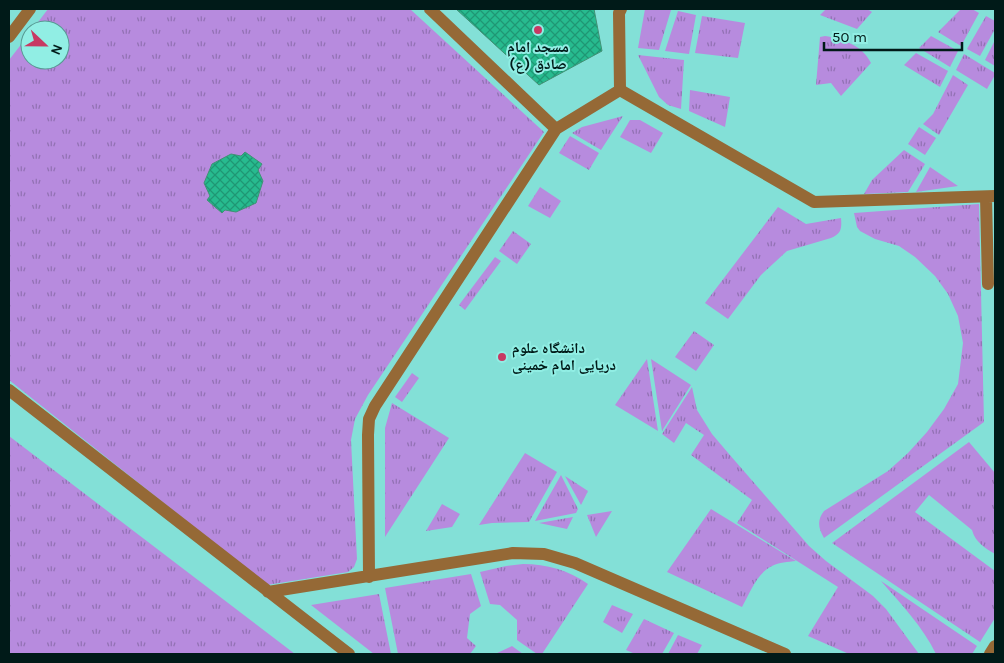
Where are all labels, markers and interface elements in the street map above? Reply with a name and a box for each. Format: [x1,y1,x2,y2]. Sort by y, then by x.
north arrow [20,20,70,70]
scale bar [824,20,962,52]
marker: مسجد امام صادق (ع) [532,24,544,36]
text: 50 m [832,28,867,46]
place label: مسجد امام صادق (ع) [507,38,569,74]
text: N [47,42,66,58]
place label: دانشگاه علوم دریایی امام خمینی [512,339,616,375]
marker: دانشگاه علوم دریایی امام خمینی [496,351,508,363]

